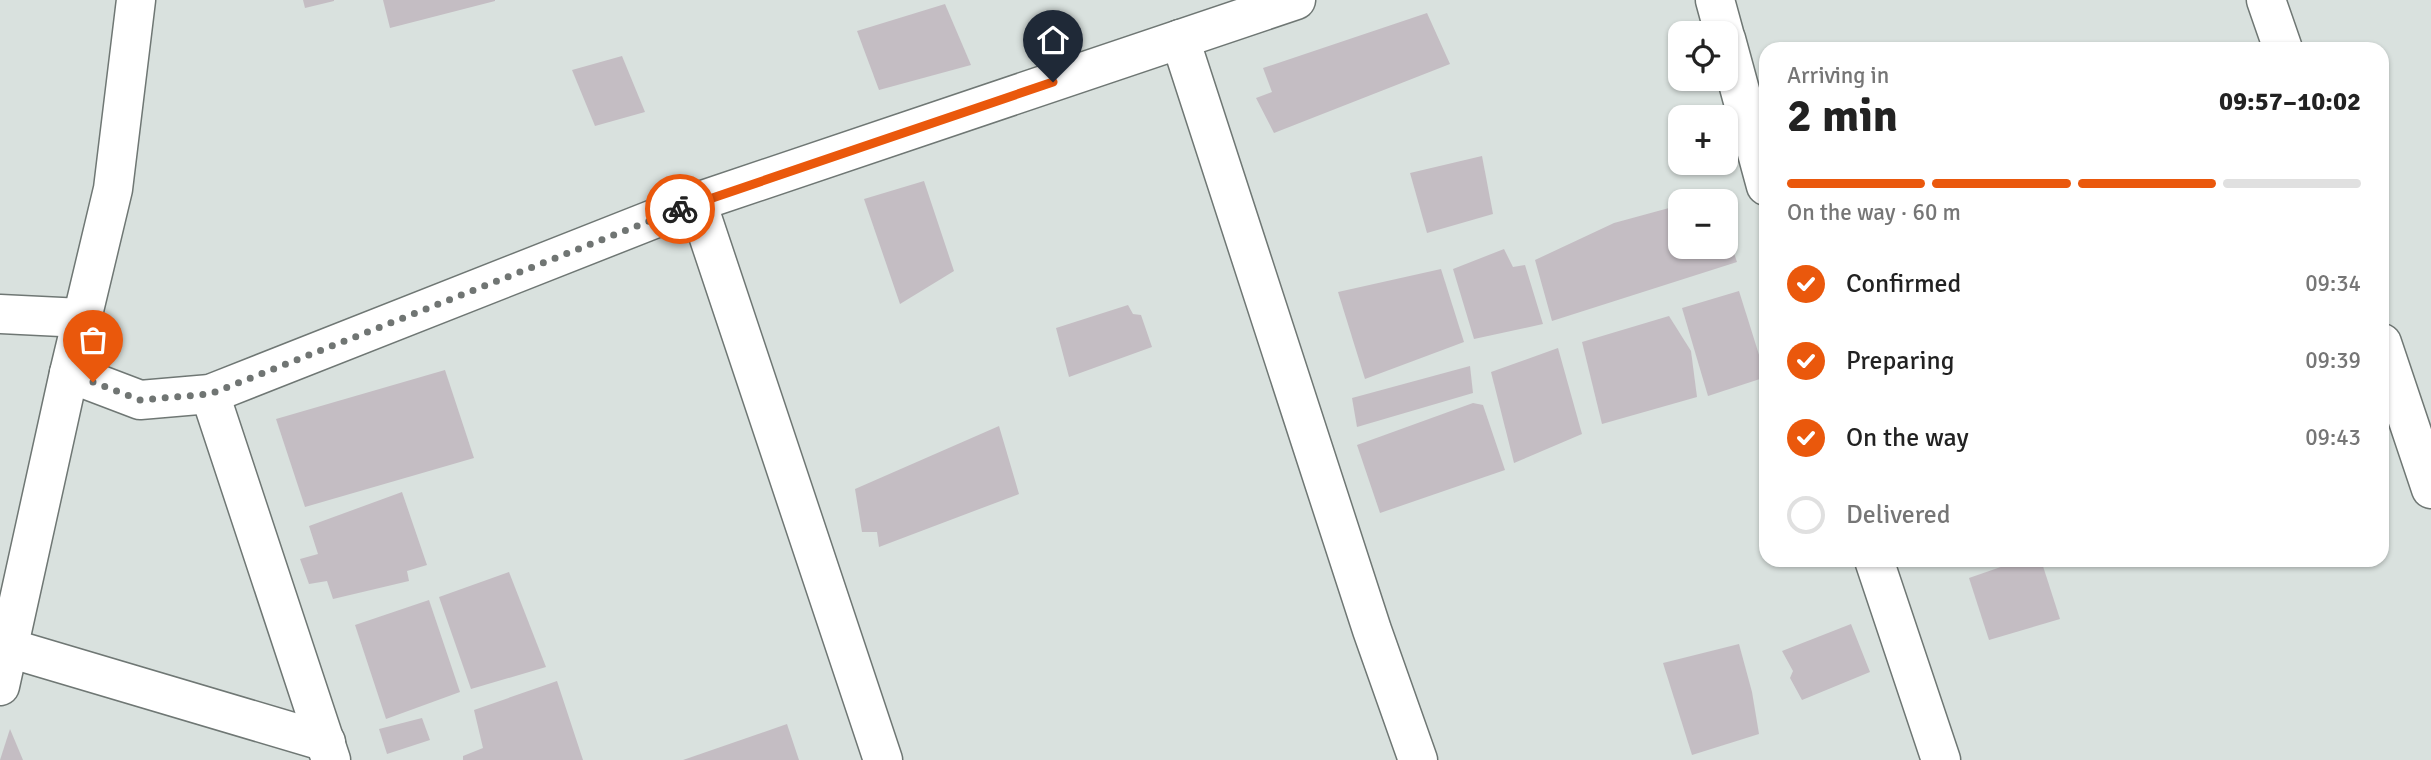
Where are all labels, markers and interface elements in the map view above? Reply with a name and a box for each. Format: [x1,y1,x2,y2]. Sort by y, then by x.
pin [1023,10,1083,82]
icon: home [1034,21,1072,59]
map controls [1668,21,1738,259]
button: locate [1668,21,1738,91]
text: Arriving in [1787,61,1889,90]
text: 09:57–10:02 [2219,86,2361,118]
text: 2 min [1787,88,1898,144]
button: + [1668,105,1738,175]
courier [645,174,715,244]
button: − [1668,189,1738,259]
icon: bike [661,190,699,228]
text: On the way · 60 m [1787,198,1961,227]
icon: check [1787,265,1825,303]
text: Confirmed [1846,268,1961,300]
text: 09:34 [2305,269,2361,298]
pin [63,310,123,382]
icon: bag [74,321,112,359]
icon: check [1787,342,1825,380]
text: Preparing [1846,345,1954,377]
text: 09:39 [2305,346,2361,375]
icon: check [1787,419,1825,457]
text: On the way [1846,422,1969,454]
text: 09:43 [2305,423,2361,452]
text: Delivered [1846,499,1951,531]

